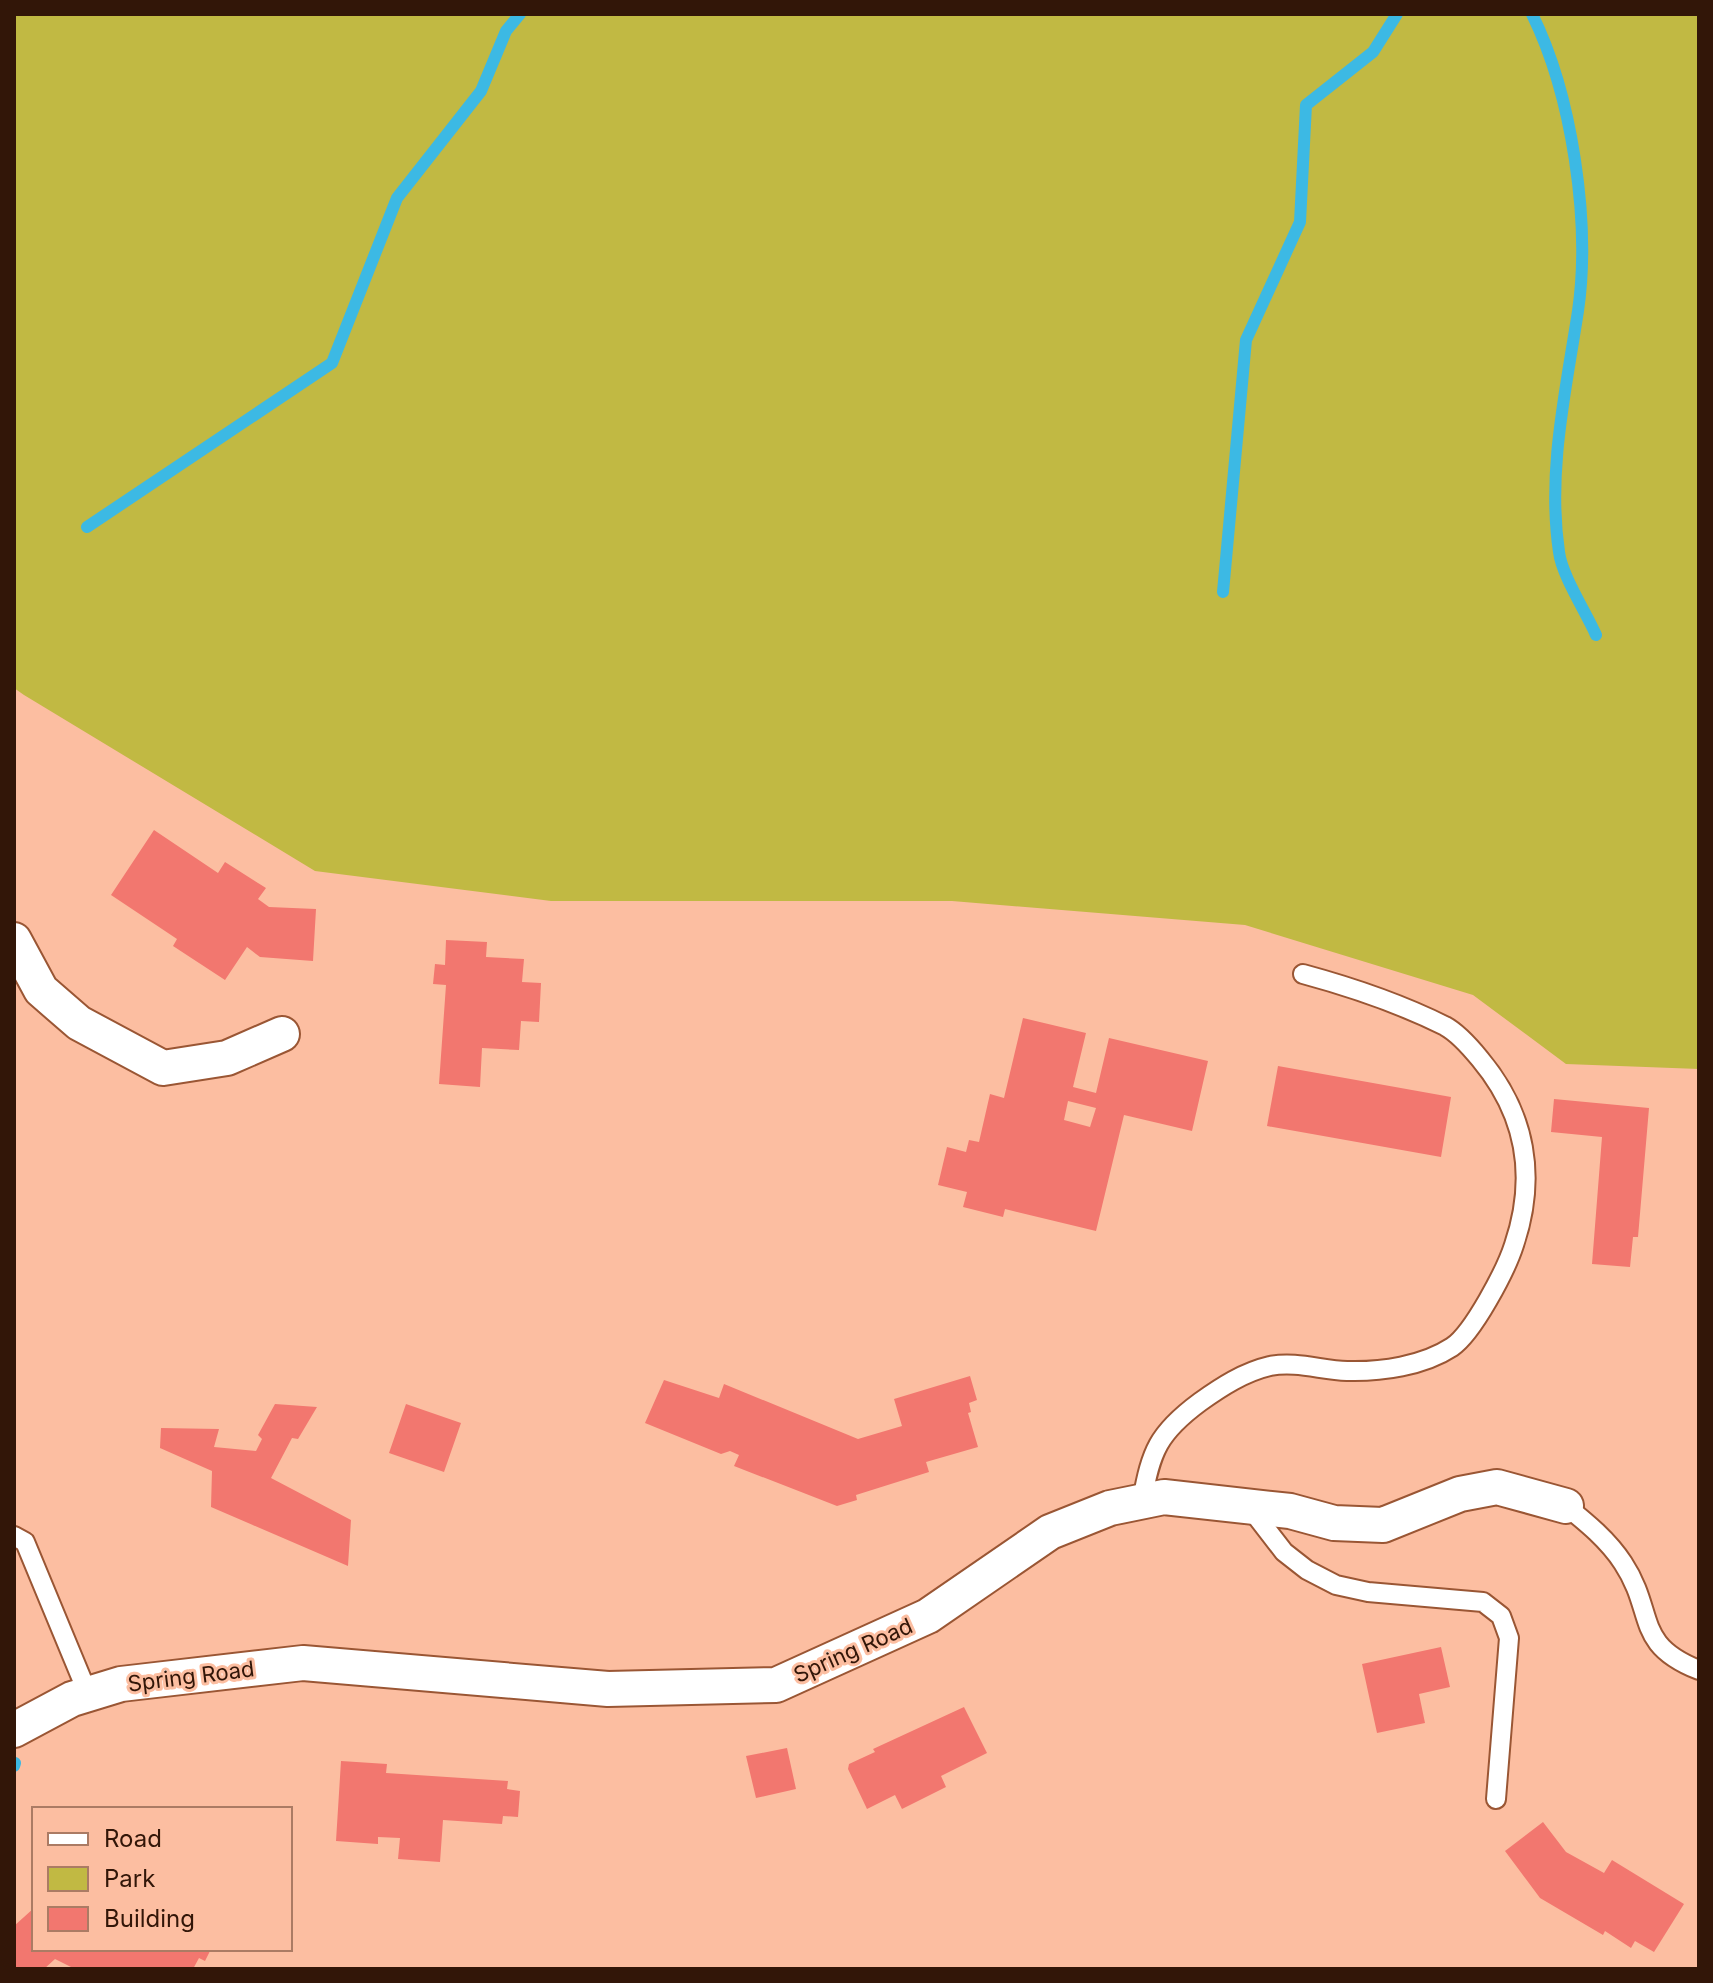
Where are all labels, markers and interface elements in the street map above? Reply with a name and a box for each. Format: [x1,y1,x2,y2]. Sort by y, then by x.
street label: Spring Road [790,1612,916,1688]
street label: Spring Road [126,1655,256,1697]
legend [32,1807,292,1951]
text: Road [104,1824,162,1853]
text: Park [104,1864,155,1893]
text: Building [104,1904,195,1933]

